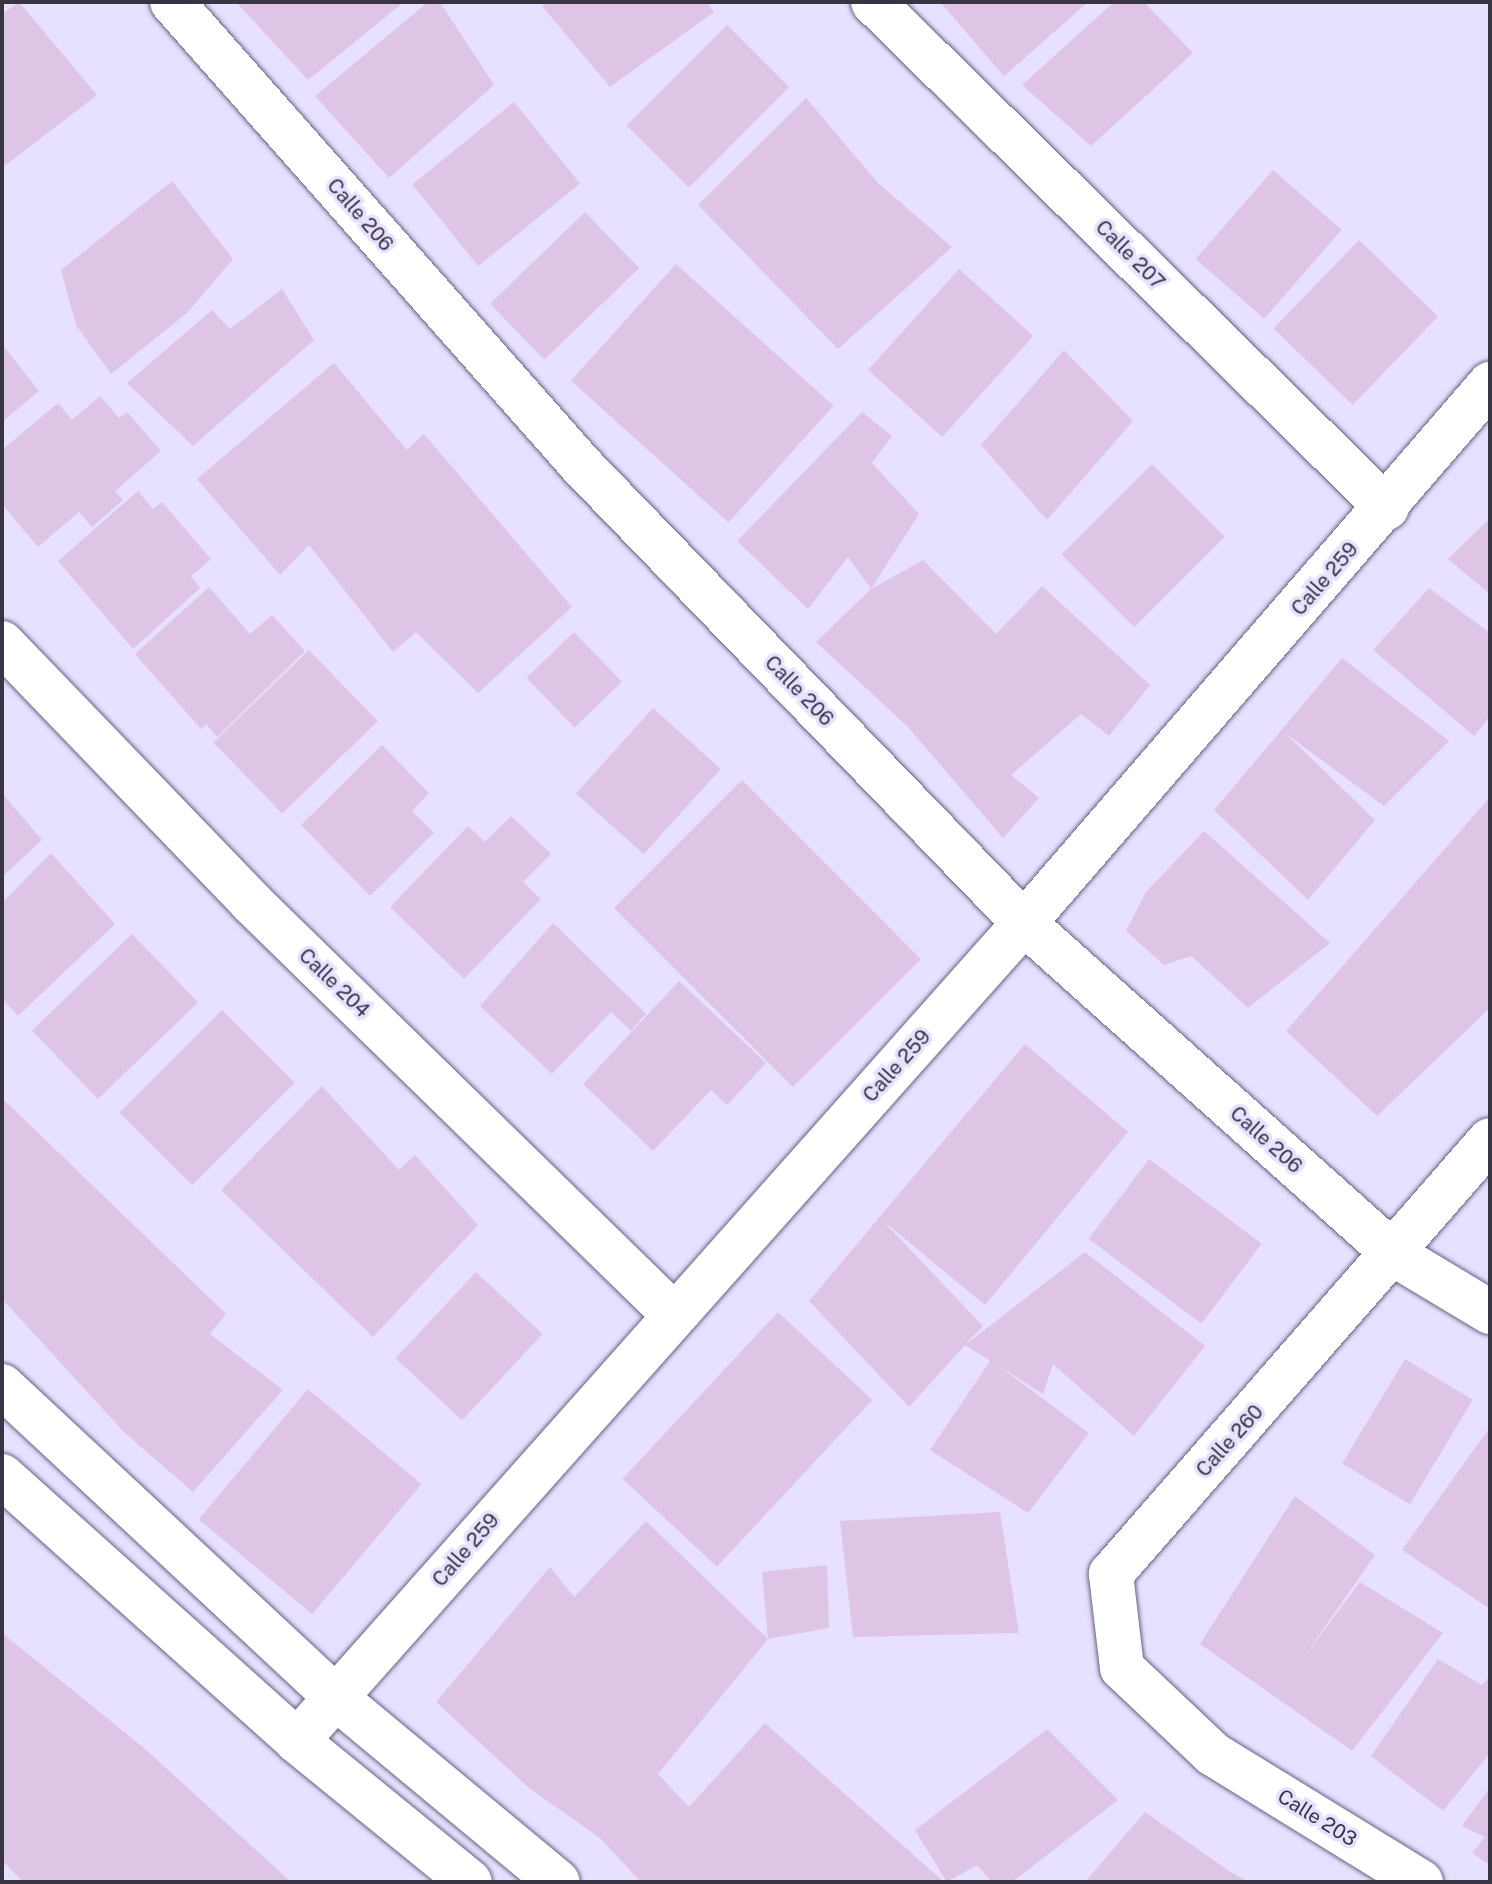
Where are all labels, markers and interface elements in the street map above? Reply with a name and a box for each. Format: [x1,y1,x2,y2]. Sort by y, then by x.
street label: Calle 206 [322,174,398,256]
street label: Calle 207 [1090,215,1170,295]
street label: Calle 259 [1287,537,1363,621]
street label: Calle 206 [760,651,838,731]
street label: Calle 204 [294,943,374,1023]
street label: Calle 259 [858,1025,936,1107]
street label: Calle 206 [1225,1101,1307,1179]
street label: Calle 260 [1191,1400,1269,1482]
street label: Calle 259 [428,1508,504,1592]
street label: Calle 203 [1273,1784,1361,1852]

